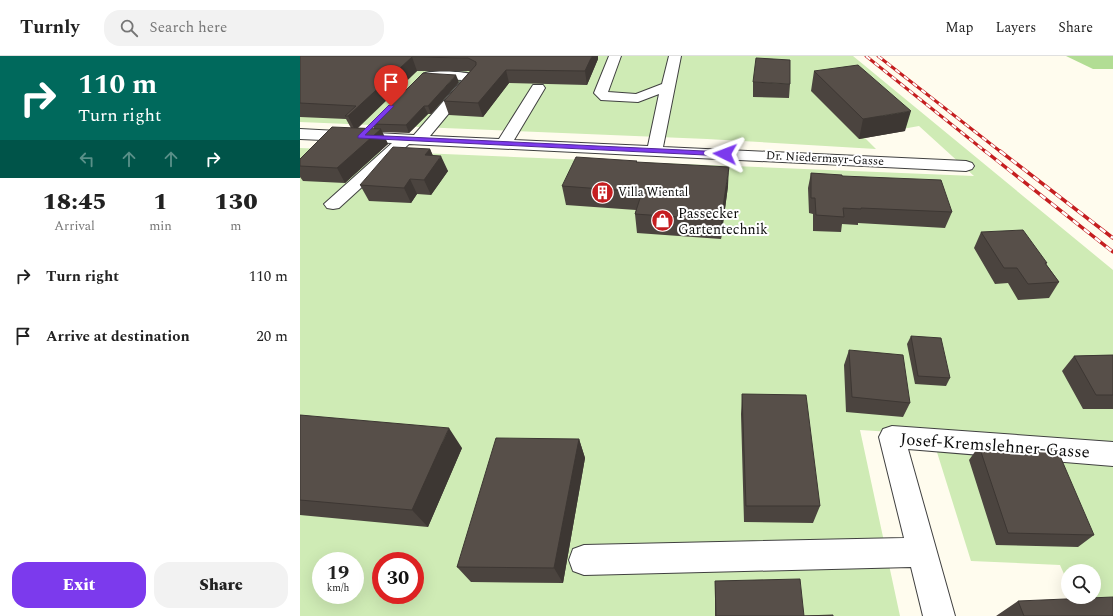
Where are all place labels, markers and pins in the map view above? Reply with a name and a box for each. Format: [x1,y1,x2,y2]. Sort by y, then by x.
pin [374,65,408,106]
building icon: Villa Wiental [590,179,616,205]
place label: Villa Wiental [618,183,688,202]
place label: Passecker Gartentechnik [678,203,768,240]
shop icon: Passecker Gartentechnik [649,208,675,234]

